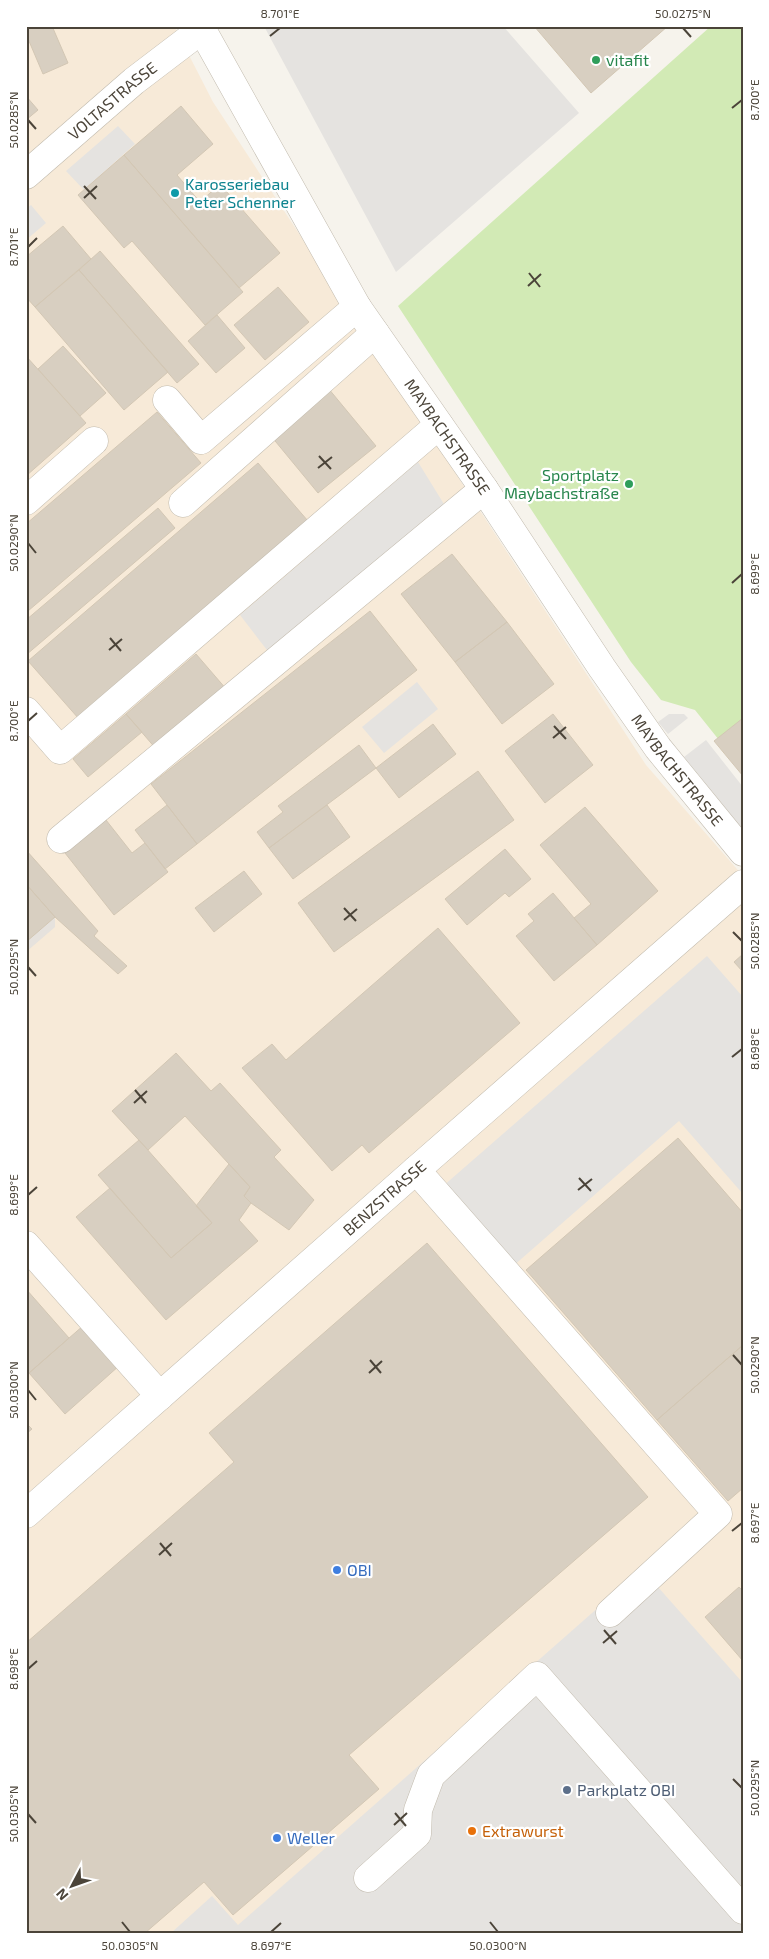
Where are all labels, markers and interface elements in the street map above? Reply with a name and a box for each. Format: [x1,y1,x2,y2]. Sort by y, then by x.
text: 8.701°E [261,6,300,20]
text: 50.0275°N [655,6,711,20]
place label: vitafit [606,50,649,69]
marker: vitafit [590,54,602,66]
street label: VOLTASTRASSE [64,57,160,143]
text: 8.700°E [747,79,761,121]
text: 50.0285°N [6,92,20,148]
place label: Karosseriebau Peter Schenner [185,174,296,211]
marker: Karosseriebau Peter Schenner [169,187,181,199]
text: 8.701°E [6,227,20,266]
street label: MAYBACHSTRASSE [401,375,495,498]
place label: Sportplatz Maybachstraße [504,465,619,502]
marker: Sportplatz Maybachstraße [623,478,635,490]
text: 50.0290°N [6,514,20,572]
text: 8.699°E [747,553,761,595]
text: 8.700°E [6,700,20,742]
street label: MAYBACHSTRASSE [628,710,728,829]
text: 50.0285°N [747,913,761,969]
text: 50.0295°N [6,939,20,995]
text: 8.698°E [747,1028,761,1070]
street label: BENZSTRASSE [339,1156,430,1239]
text: 8.699°E [6,1174,20,1216]
text: 50.0290°N [747,1336,761,1394]
text: 50.0300°N [6,1361,20,1419]
text: 8.697°E [747,1502,761,1543]
place label: OBI [347,1560,372,1579]
marker: OBI [331,1564,343,1576]
text: 8.698°E [6,1648,20,1690]
text: 50.0295°N [747,1760,761,1816]
place label: Parkplatz OBI [577,1780,675,1799]
marker: Parkplatz OBI [561,1784,573,1796]
text: 50.0305°N [6,1786,20,1842]
place label: Extrawurst [482,1821,564,1840]
marker: Extrawurst [466,1825,478,1837]
place label: Weller [287,1828,336,1847]
marker: Weller [271,1832,283,1844]
north arrow [48,1862,98,1912]
text: N [52,1885,72,1904]
text: 50.0305°N [102,1938,158,1952]
text: 8.697°E [251,1938,292,1952]
text: 50.0300°N [469,1938,527,1952]

